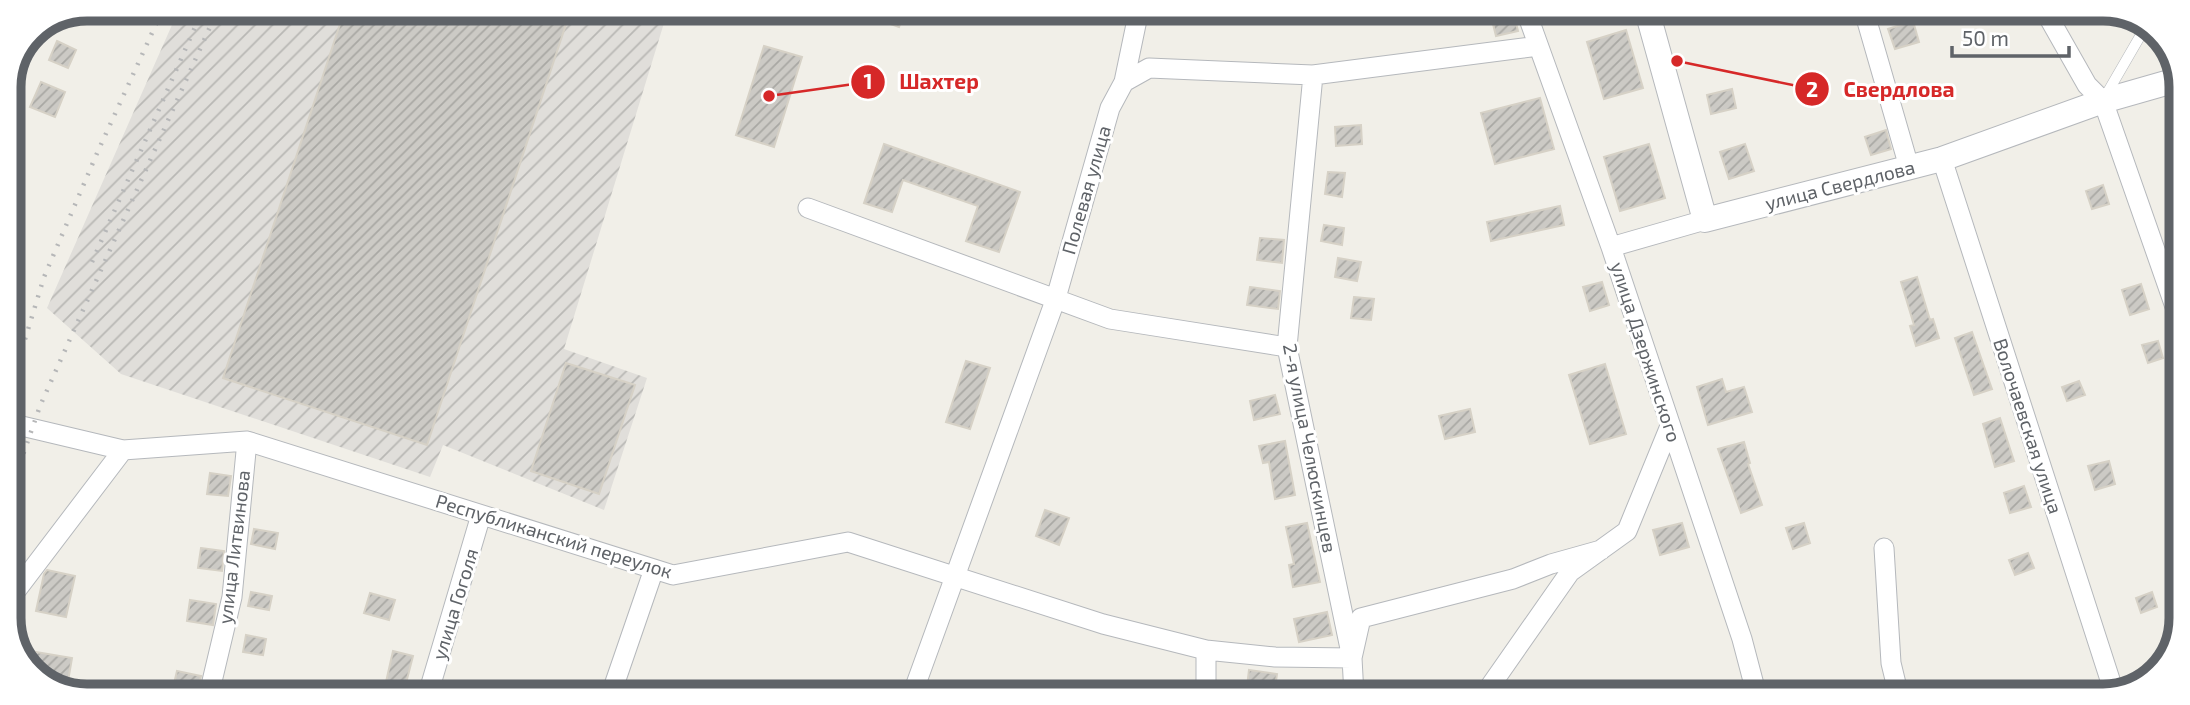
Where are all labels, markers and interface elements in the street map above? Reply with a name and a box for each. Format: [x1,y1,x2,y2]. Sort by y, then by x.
scale bar [1952,14,2069,58]
text: 50 m [1962,25,2009,50]
callout: Шахтер [850,61,993,103]
text: 1 [863,68,873,93]
text: Шахтер [899,68,979,93]
callout: Свердлова [1794,68,1969,110]
text: 2 [1806,76,1818,101]
text: Свердлова [1843,76,1955,101]
street label: Полевая улица [1056,123,1116,257]
street label: улица Свердлова [1763,155,1917,215]
street label: улица Дзержинского [1606,259,1686,445]
street label: Волочаевская улица [1988,335,2068,517]
street label: 2-я улица Челюскинцев [1278,341,1342,555]
street label: улица Литвинова [213,469,255,625]
street label: Республиканский переулок [433,489,675,583]
street label: улица Гоголя [427,545,483,663]

